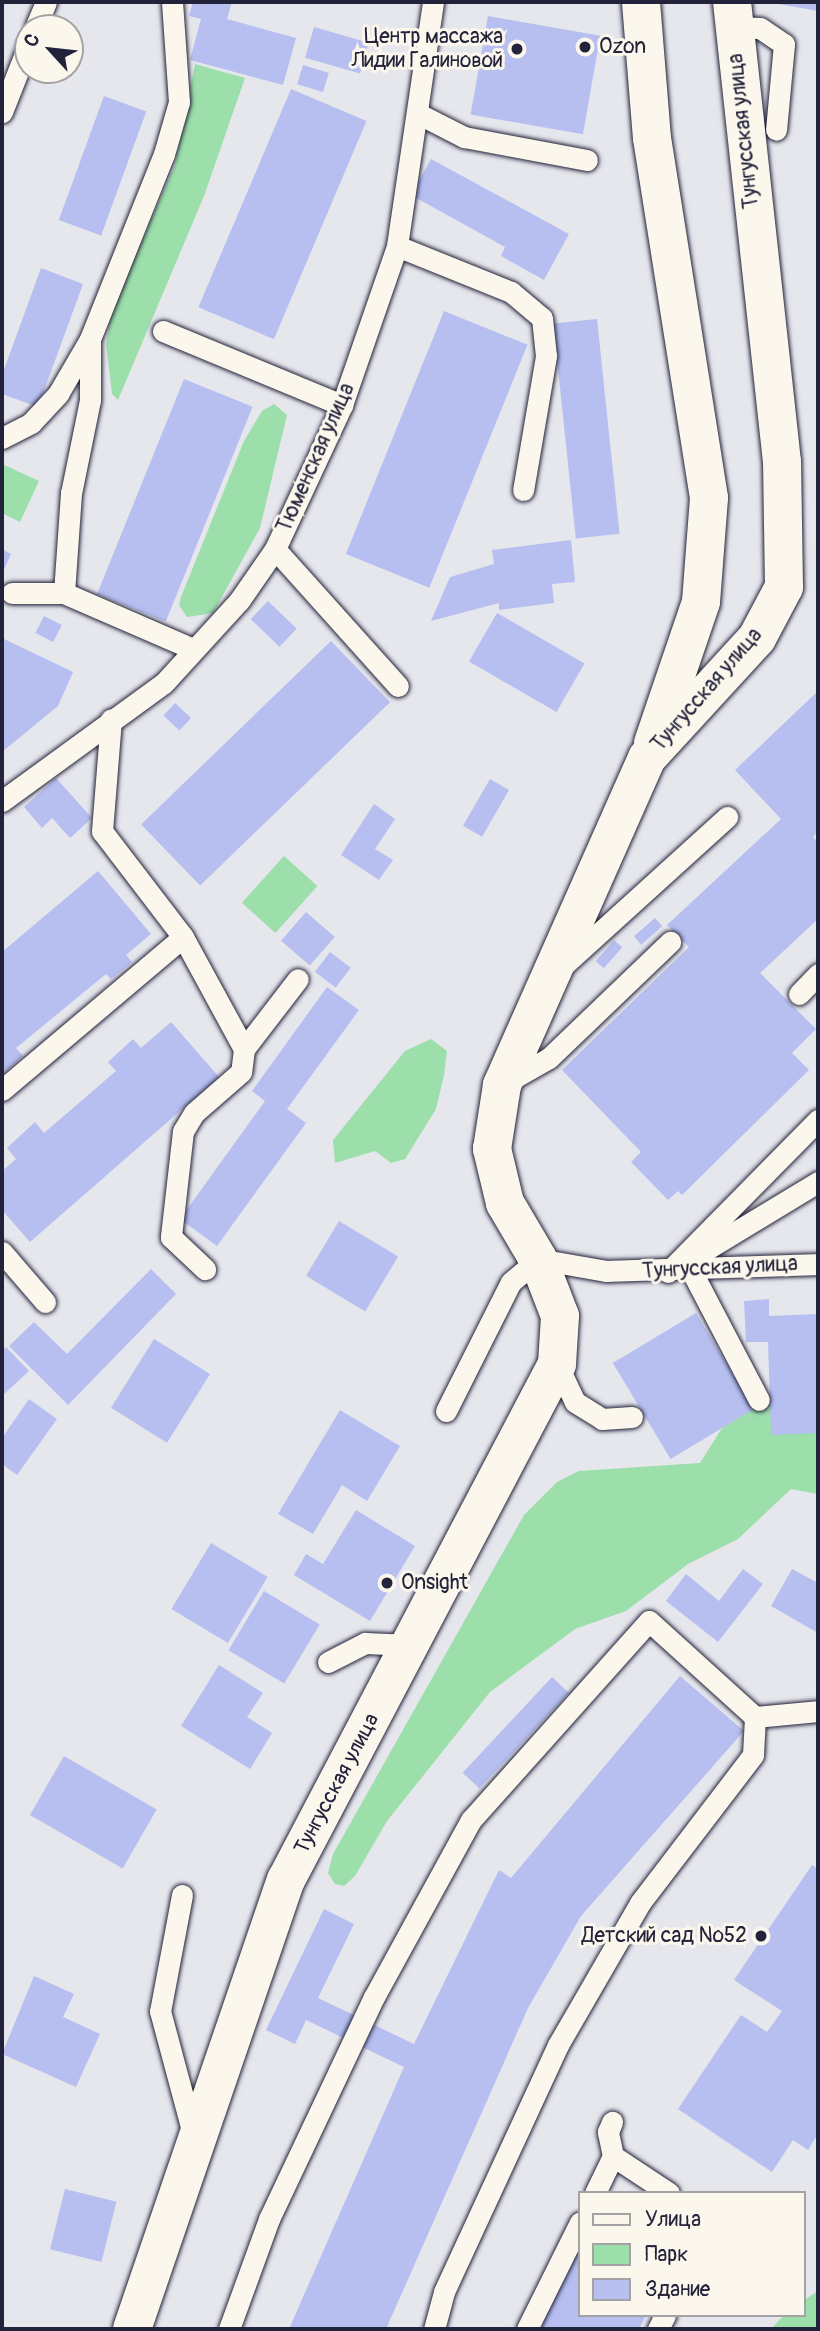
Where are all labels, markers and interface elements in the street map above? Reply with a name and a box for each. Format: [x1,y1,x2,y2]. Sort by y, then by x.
north arrow [14,14,84,84]
place label: Центр массажа Лидии Галиновой [352,24,503,74]
text: С [19,30,45,51]
place label: Ozon [599,34,646,60]
marker: Ozon [577,39,593,55]
marker: Центр массажа Лидии Галиновой [509,41,525,57]
street label: Тунгусская улица [723,52,765,210]
street label: Тюменская улица [272,379,360,537]
street label: Тунгусская улица [646,623,768,757]
street label: Тунгусская улица [642,1251,798,1285]
place label: Onsight [401,1570,468,1596]
marker: Onsight [379,1575,395,1591]
street label: Тунгусская улица [289,1709,385,1859]
place label: Детский сад №52 [582,1923,747,1949]
marker: Детский сад №52 [753,1928,769,1944]
legend [578,2191,806,2317]
text: Улица [645,2206,701,2233]
text: Парк [645,2241,688,2268]
text: Здание [645,2276,710,2303]

